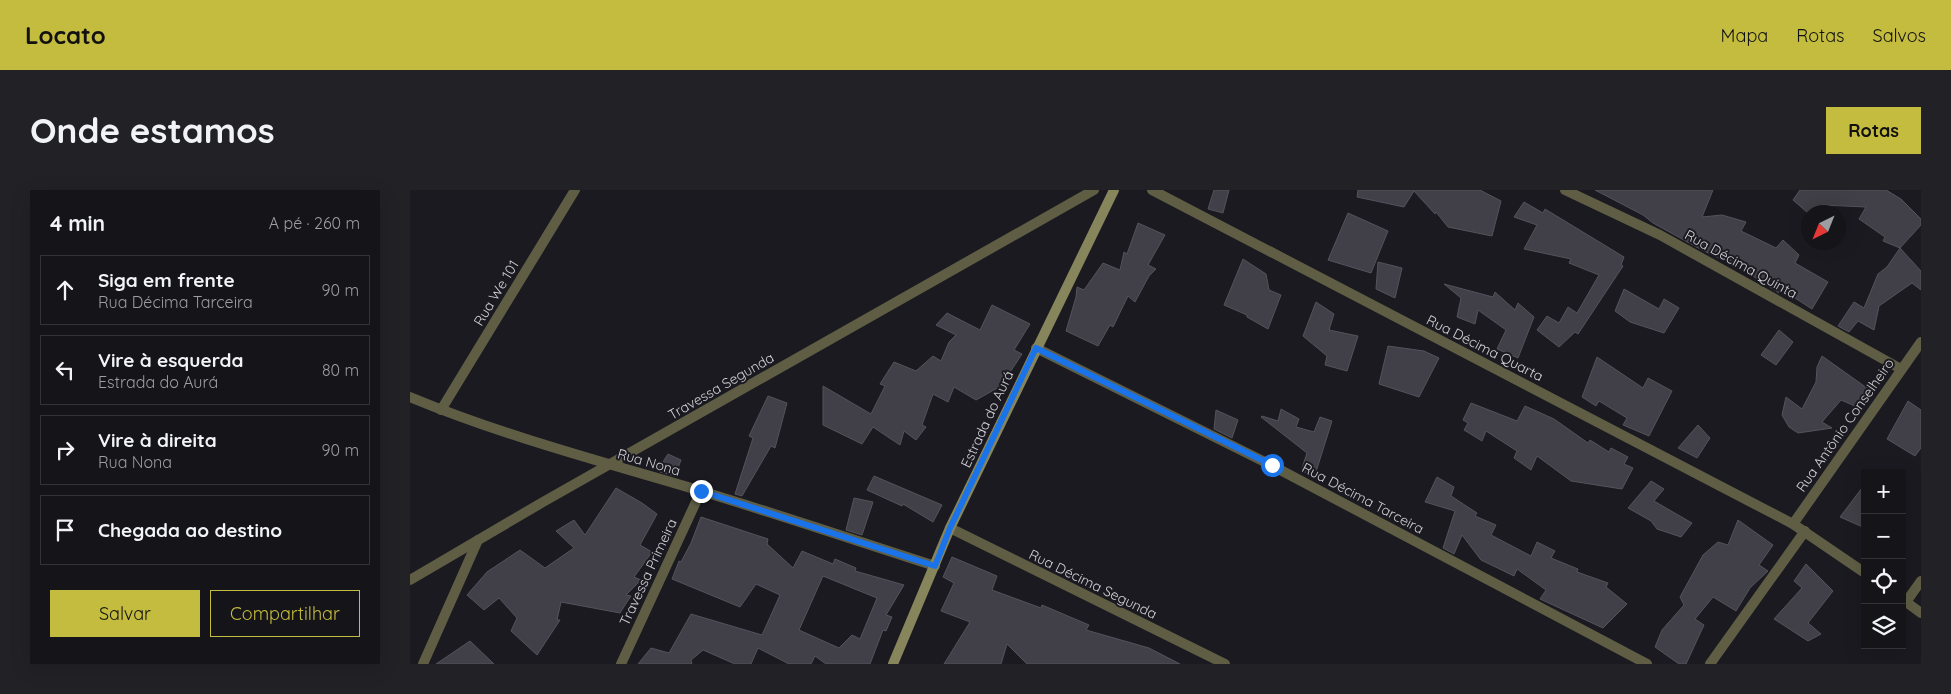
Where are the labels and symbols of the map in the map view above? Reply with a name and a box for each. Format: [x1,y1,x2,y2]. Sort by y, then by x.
north arrow [1801,205,1846,250]
street label: Rua Décima Quinta [1682,226,1800,302]
street label: Rua We 101 [469,257,523,329]
street label: Rua Décima Quarta [1424,311,1546,385]
street label: Travessa Segunda [665,348,777,424]
street label: Rua Antônio Conselheiro [1792,355,1898,495]
street label: Estrada do Aurá [957,368,1017,470]
street label: Rua Nona [615,444,683,480]
route start [1261,454,1284,477]
street label: Rua Décima Tarceira [1299,458,1427,538]
route end [690,480,713,503]
street label: Travessa Primeira [615,516,681,628]
street label: Rua Décima Segunda [1026,545,1160,623]

